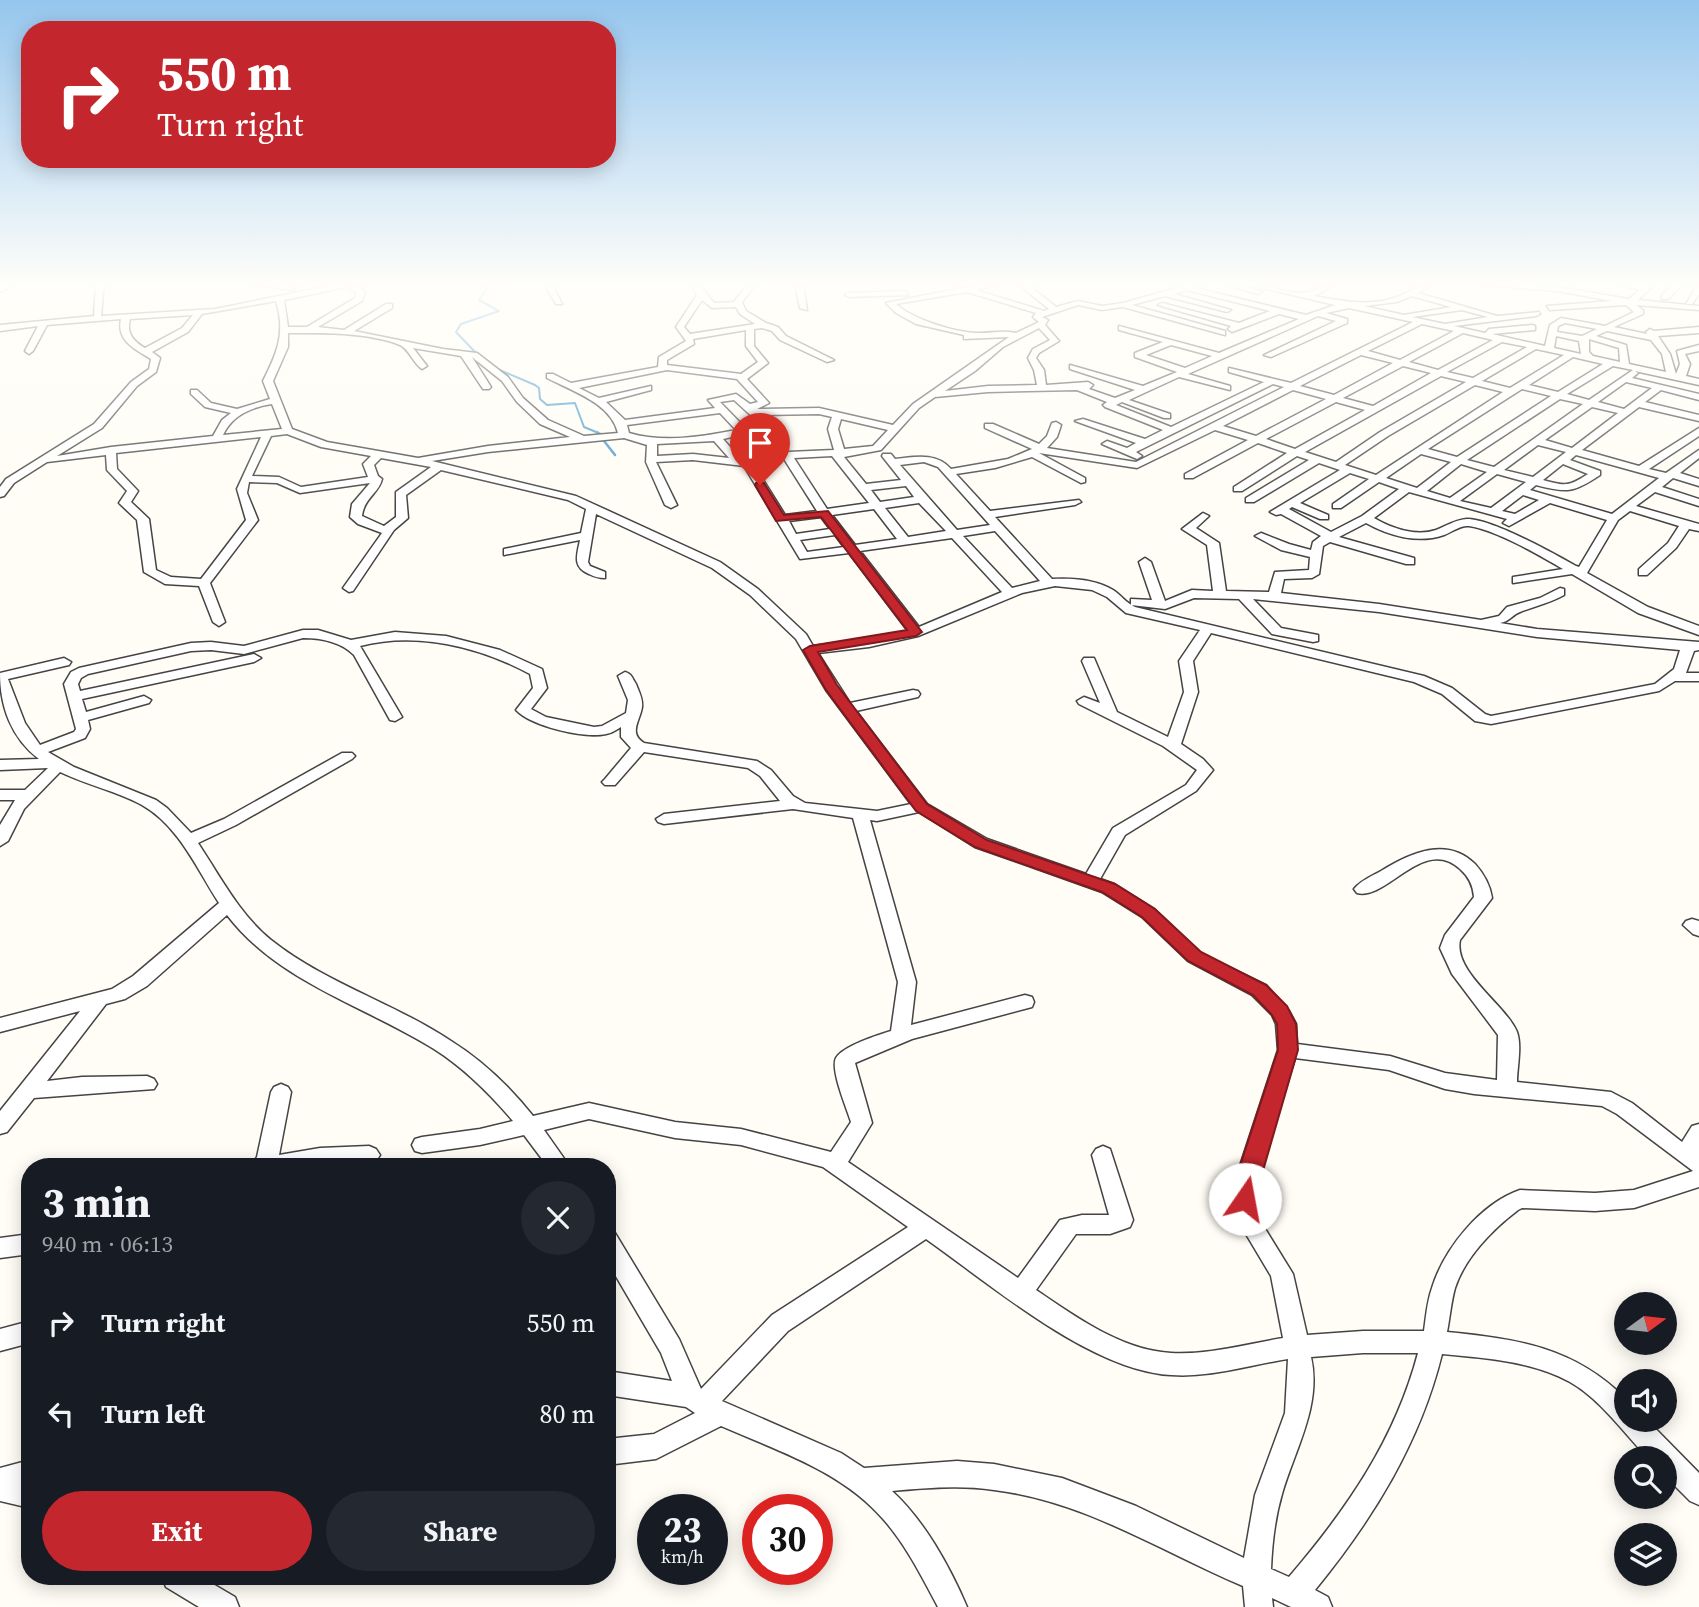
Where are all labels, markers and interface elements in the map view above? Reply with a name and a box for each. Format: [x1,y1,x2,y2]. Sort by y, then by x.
text: 550 m [157,39,292,106]
icon: right [42,49,133,140]
text: Turn right [157,103,303,147]
pin [730,413,790,485]
icon: arrive [741,424,779,462]
position arrow [1208,1162,1282,1236]
text: 3 min [42,1173,151,1231]
button: close [521,1181,595,1255]
text: 940 m · 06:13 [42,1228,173,1260]
north arrow [1614,1292,1676,1354]
map controls [1614,1292,1677,1586]
icon: right [42,1304,80,1342]
text: Turn right [101,1305,225,1341]
text: 550 m [527,1305,595,1341]
button: sound [1614,1369,1677,1432]
icon: left [42,1395,80,1433]
text: Turn left [101,1396,205,1432]
text: 80 m [540,1396,595,1432]
button: search [1614,1446,1677,1509]
button: Exit [42,1491,312,1571]
button: Share [326,1491,595,1571]
speed limit sign: 30 [742,1494,833,1585]
text: 23 [664,1506,701,1554]
button: layers [1614,1523,1677,1586]
text: km/h [661,1544,704,1569]

